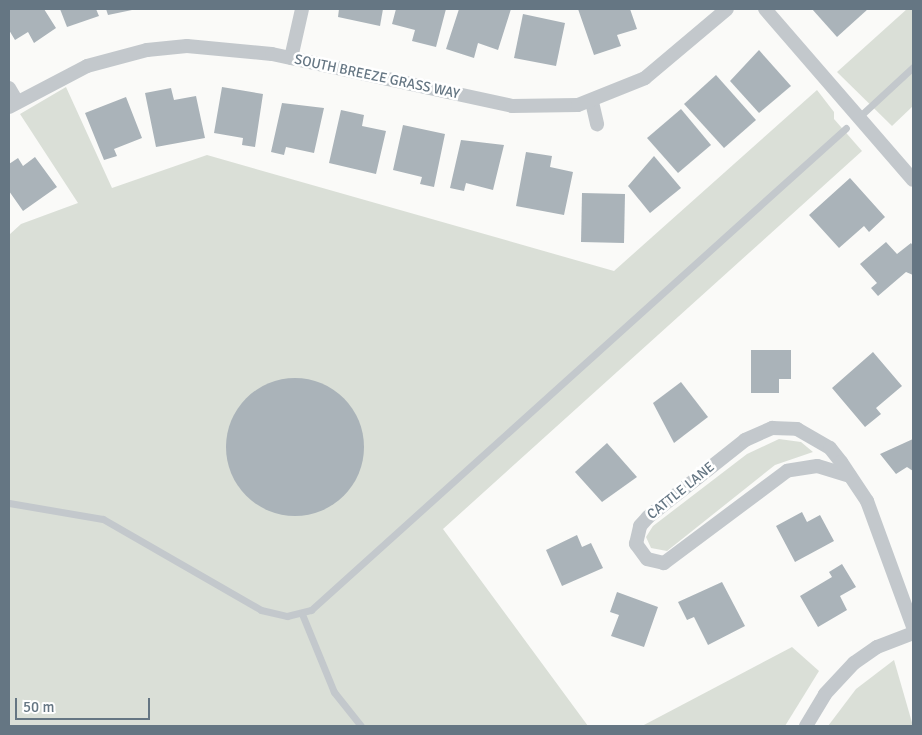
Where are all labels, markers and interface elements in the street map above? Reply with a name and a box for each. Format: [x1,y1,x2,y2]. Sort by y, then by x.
street label: SOUTH BREEZE GRASS WAY [293,51,461,103]
street label: CATTLE LANE [644,459,718,523]
scale bar [18,688,152,720]
text: 50 m [23,698,54,716]

